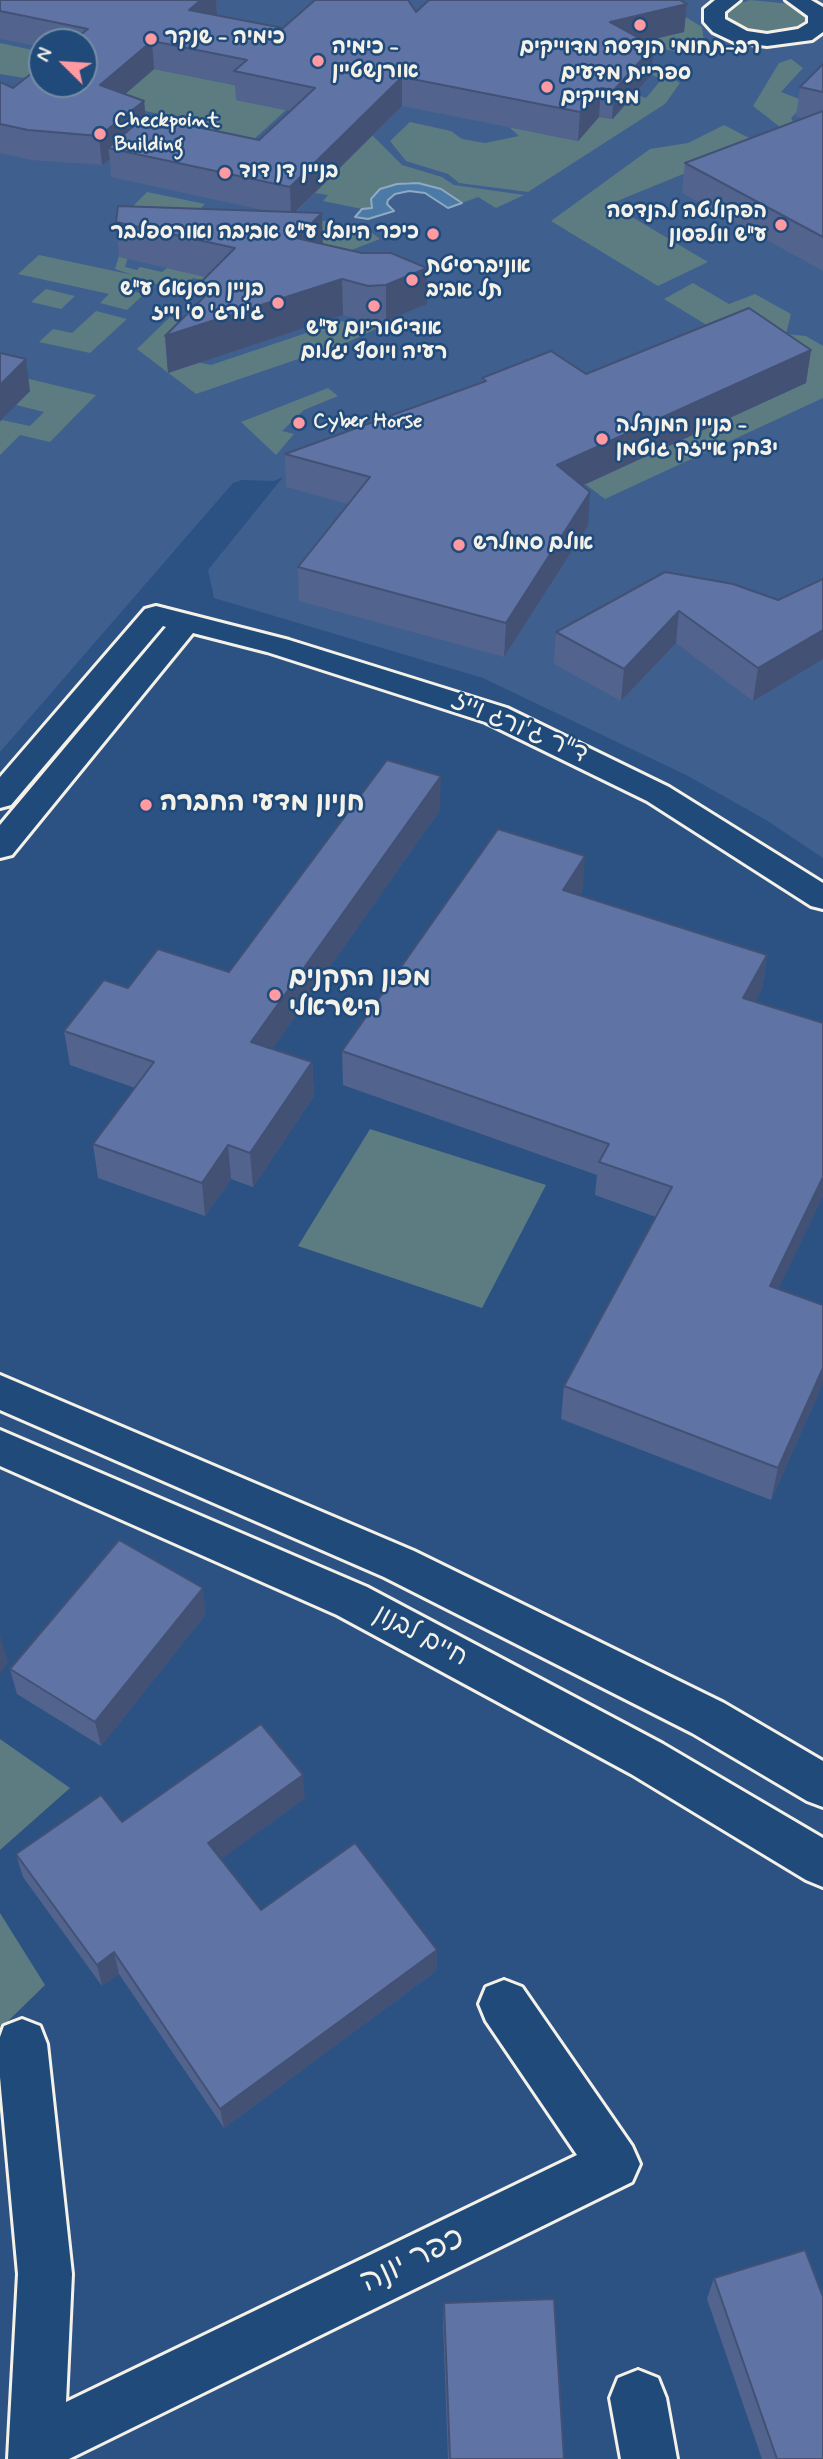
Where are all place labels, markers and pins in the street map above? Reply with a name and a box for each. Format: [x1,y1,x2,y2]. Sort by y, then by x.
marker: רב-תחומי הנדסה מדוייקים [632,17,648,33]
place label: כימיה - שנקר [165,26,285,52]
marker: כימיה - שנקר [143,31,159,47]
place label: כימיה - אורנשטיין [332,36,419,86]
place label: רב-תחומי הנדסה מדוייקים [520,36,760,62]
marker: כימיה - אורנשטיין [310,53,326,69]
place label: ספריית מדעים מדוייקים [561,62,691,112]
marker: ספריית מדעים מדוייקים [539,79,555,95]
place label: Checkpoint Building [114,109,220,159]
marker: Checkpoint Building [92,126,108,142]
place label: בניין דן דוד [239,160,339,186]
marker: בניין דן דוד [217,165,233,181]
place label: הפקולטה להנדסה ע"ש וולפסון [607,200,767,250]
marker: הפקולטה להנדסה ע"ש וולפסון [773,217,789,233]
place label: כיכר היובל ע"ש אביבה ואורספלבר [111,221,419,247]
marker: כיכר היובל ע"ש אביבה ואורספלבר [425,226,441,242]
place label: אוניברסיטת תל אביב [426,255,531,305]
marker: אוניברסיטת תל אביב [404,272,420,288]
place label: בניין הסנאט ע"ש ג'ורג' ס' וייז [120,278,264,328]
marker: בניין הסנאט ע"ש ג'ורג' ס' וייז [270,295,286,311]
marker: אודיטוריום ע"ש רעיה ויוסף יגלום [366,298,382,314]
place label: אודיטוריום ע"ש רעיה ויוסף יגלום [301,317,447,367]
place label: Cyber Horse [313,410,423,436]
place label: בניין המנהלה - יצחק אייזק גוטמן [616,414,778,464]
marker: Cyber Horse [291,415,307,431]
marker: בניין המנהלה - יצחק אייזק גוטמן [594,431,610,447]
place label: אולם סמולרש [473,532,593,558]
marker: אולם סמולרש [451,537,467,553]
place label: חניון מדעי החברה [160,789,365,821]
marker: חניון מדעי החברה [138,797,154,813]
place label: מכון התקנים הישראלי [289,964,430,1026]
marker: מכון התקנים הישראלי [267,987,283,1003]

